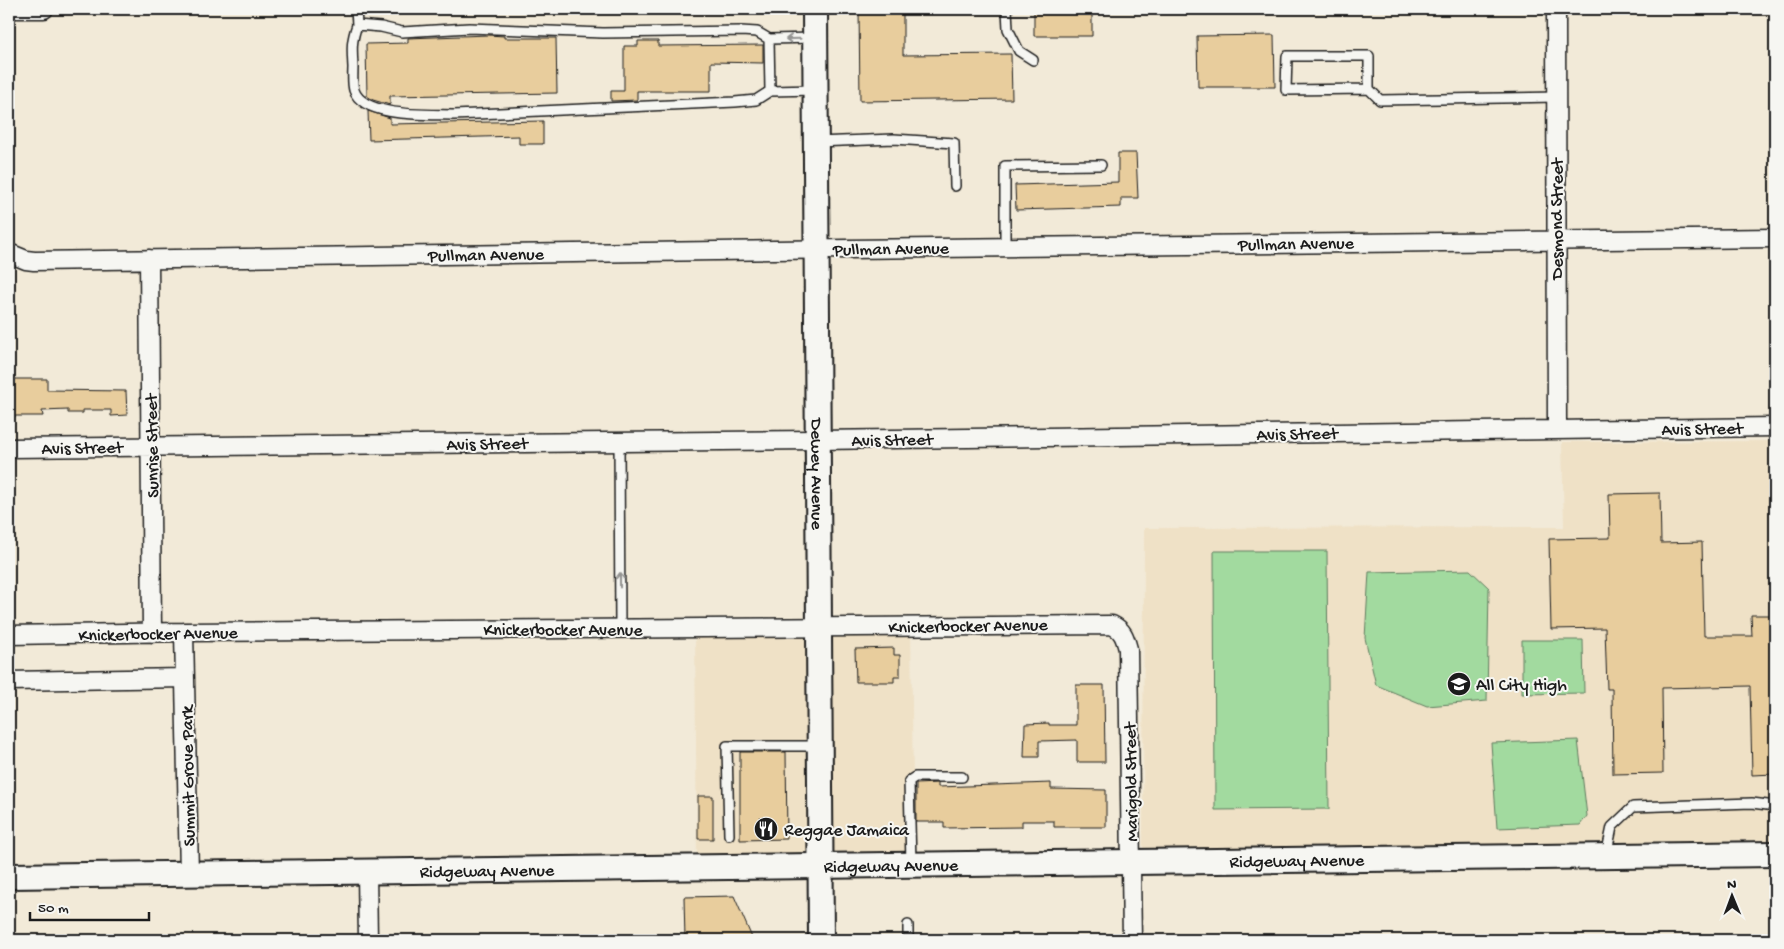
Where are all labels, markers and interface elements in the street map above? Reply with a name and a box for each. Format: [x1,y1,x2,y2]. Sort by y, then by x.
one-way arrow [785,34,801,44]
street label: Desmond Street [1548,157,1569,281]
street label: Pullman Avenue [1237,234,1355,257]
street label: Pullman Avenue [832,239,950,262]
street label: Pullman Avenue [427,245,545,268]
street label: Sunrise Street [142,392,165,498]
street label: Dewey Avenue [805,417,826,531]
street label: Avis Street [1661,419,1745,442]
street label: Avis Street [1256,424,1340,447]
street label: Avis Street [851,430,935,453]
street label: Avis Street [446,434,530,457]
street label: Avis Street [41,438,125,461]
one-way arrow [615,572,625,588]
street label: Knickerbocker Avenue [888,616,1049,639]
street label: Knickerbocker Avenue [483,621,643,642]
street label: Knickerbocker Avenue [78,624,239,647]
school or university icon: All City High [1446,671,1472,697]
place label: All City High [1476,676,1567,697]
street label: Summit Grove Park [178,703,201,847]
street label: Marigold Street [1121,721,1144,842]
restaurant icon: Reggae Jamaica [753,816,779,842]
place label: Reggae Jamaica [784,821,910,842]
street label: Ridgeway Avenue [1229,851,1365,874]
street label: Ridgeway Avenue [823,856,959,879]
street label: Ridgeway Avenue [420,861,555,884]
north arrow [1706,872,1756,922]
text: N [1727,877,1737,894]
scale bar [30,889,149,921]
text: 50 m [38,900,69,918]

